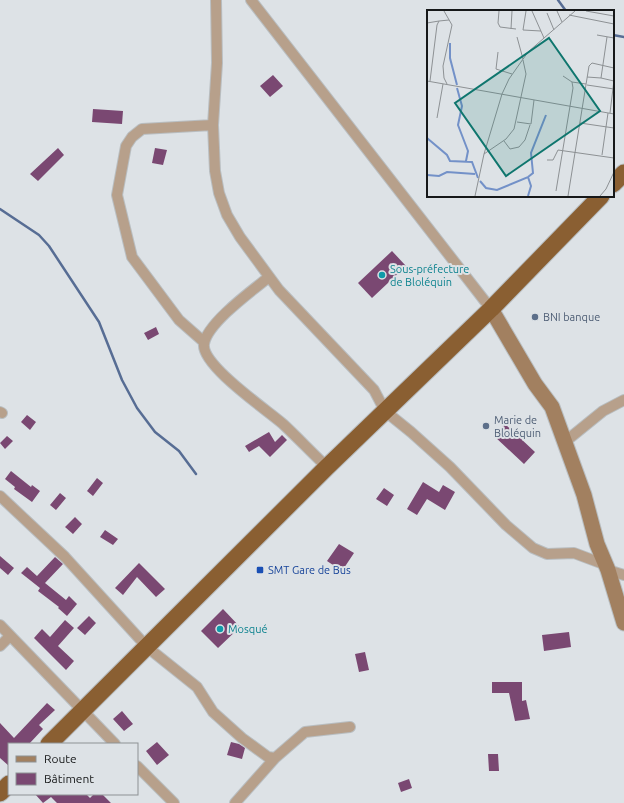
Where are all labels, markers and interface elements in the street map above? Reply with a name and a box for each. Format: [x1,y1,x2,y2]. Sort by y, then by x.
inset map [427,10,614,197]
place label: Sous-préfecture de Bloléquin [390,263,469,288]
marker: Sous-préfecture de Bloléquin [377,270,387,280]
place label: BNI banque [543,311,600,323]
marker: BNI banque [530,312,540,322]
place label: Marie de Bloléquin [494,414,541,439]
marker: Marie de Bloléquin [481,421,491,431]
place label: SMT Gare de Bus [268,564,351,576]
marker: SMT Gare de Bus [255,565,265,575]
place label: Mosqué [228,623,268,635]
marker: Mosqué [215,624,225,634]
legend [8,743,138,795]
text: Route [44,752,77,765]
text: Bâtiment [44,772,94,785]

